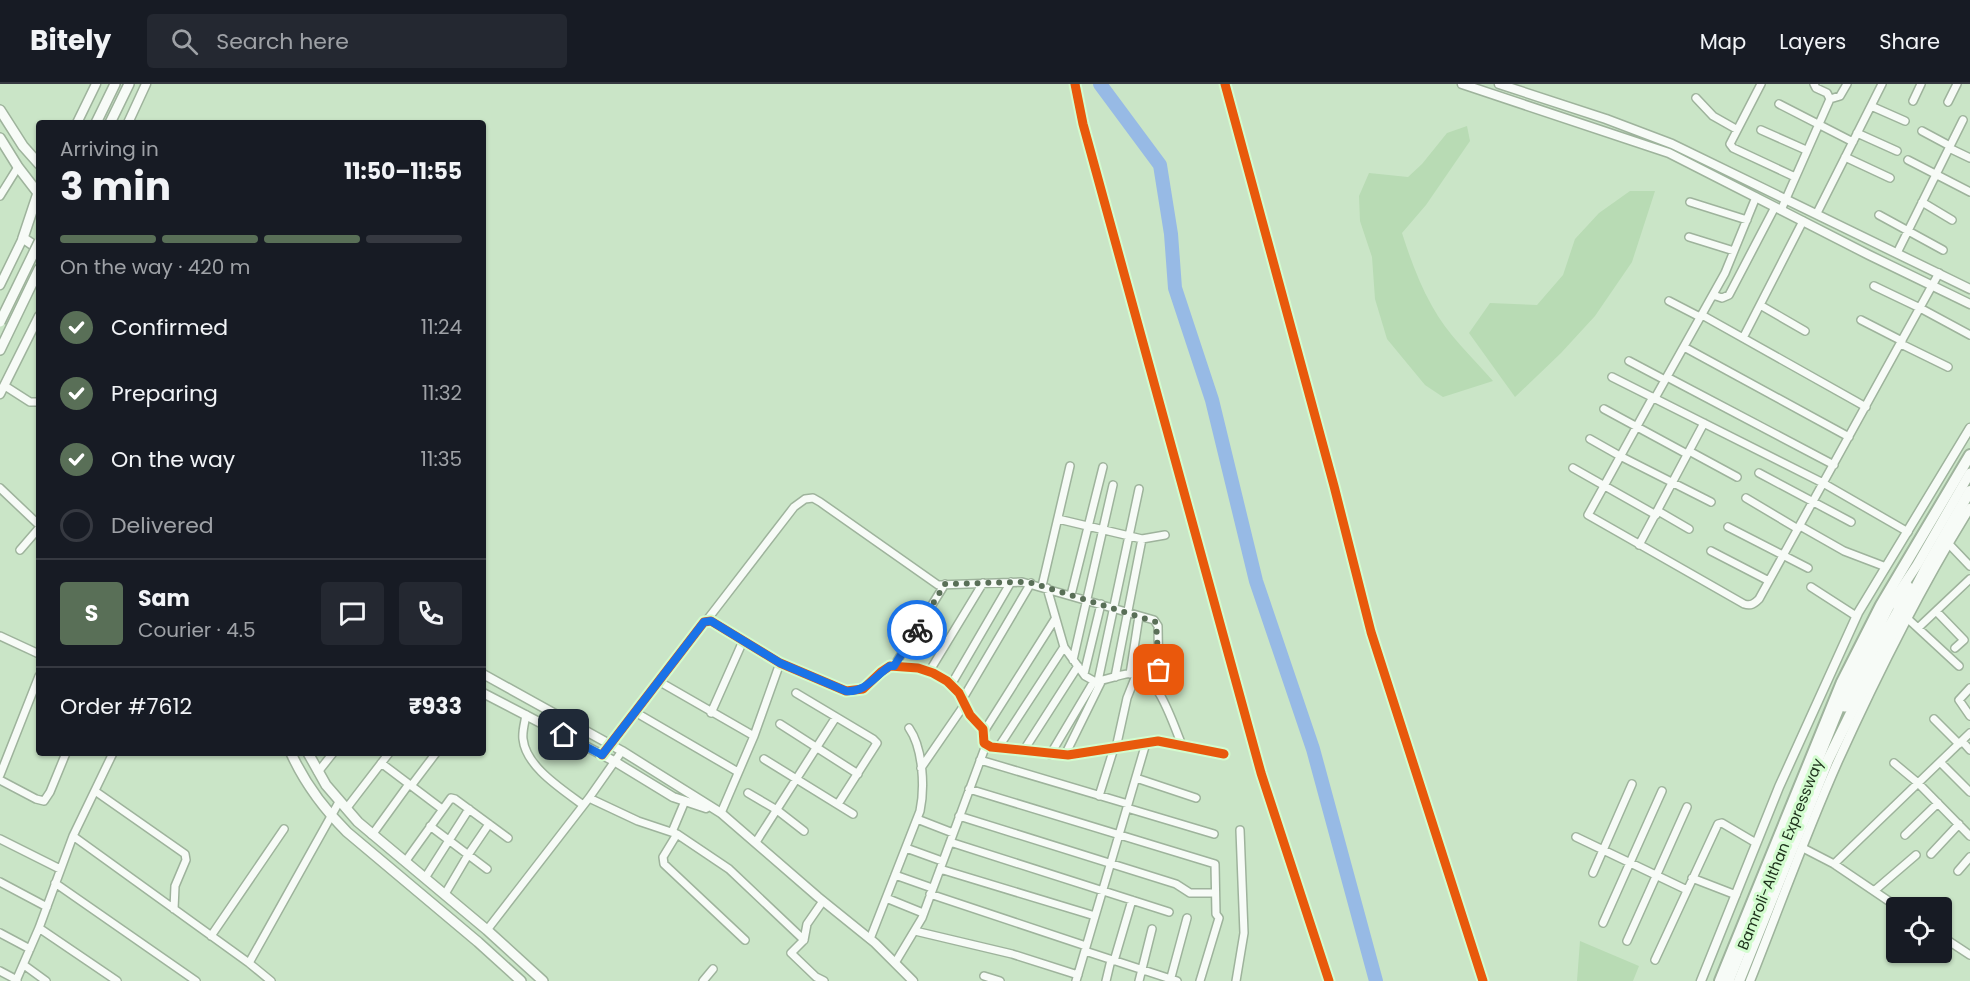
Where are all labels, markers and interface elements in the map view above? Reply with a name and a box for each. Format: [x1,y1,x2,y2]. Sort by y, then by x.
search box [147,14,567,68]
text: Bitely [30,21,111,60]
icon: search [168,25,201,58]
text: Search here [216,26,349,57]
text: Map [1700,27,1746,56]
text: Layers [1779,27,1846,56]
text: Share [1879,27,1940,56]
text: Arriving in [60,135,159,163]
text: 11:50–11:55 [344,156,462,187]
text: 3 min [60,159,171,214]
text: On the way · 420 m [60,253,250,281]
icon: check [60,311,93,344]
text: Confirmed [111,312,228,343]
text: 11:24 [421,313,462,341]
icon: check [60,377,93,410]
text: Preparing [111,378,218,409]
text: 11:32 [422,379,462,407]
icon: check [60,443,93,476]
text: On the way [111,444,235,475]
text: 11:35 [421,445,462,473]
text: Delivered [111,510,214,541]
button: chat [321,582,384,645]
button: phone [399,582,462,645]
text: Sam [138,583,190,614]
text: S [85,598,98,629]
courier [887,600,947,660]
icon: bike [901,614,934,647]
text: Courier · 4.5 [138,616,256,644]
pin [1133,644,1184,695]
icon: bag [1142,653,1175,686]
text: Order #7612 [60,691,192,722]
text: ₹933 [409,691,462,722]
pin [538,709,589,760]
icon: home [547,718,580,751]
street label: Bamroli-Althan Expressway [1732,755,1828,953]
map controls [1886,897,1952,963]
button: locate [1886,897,1952,963]

